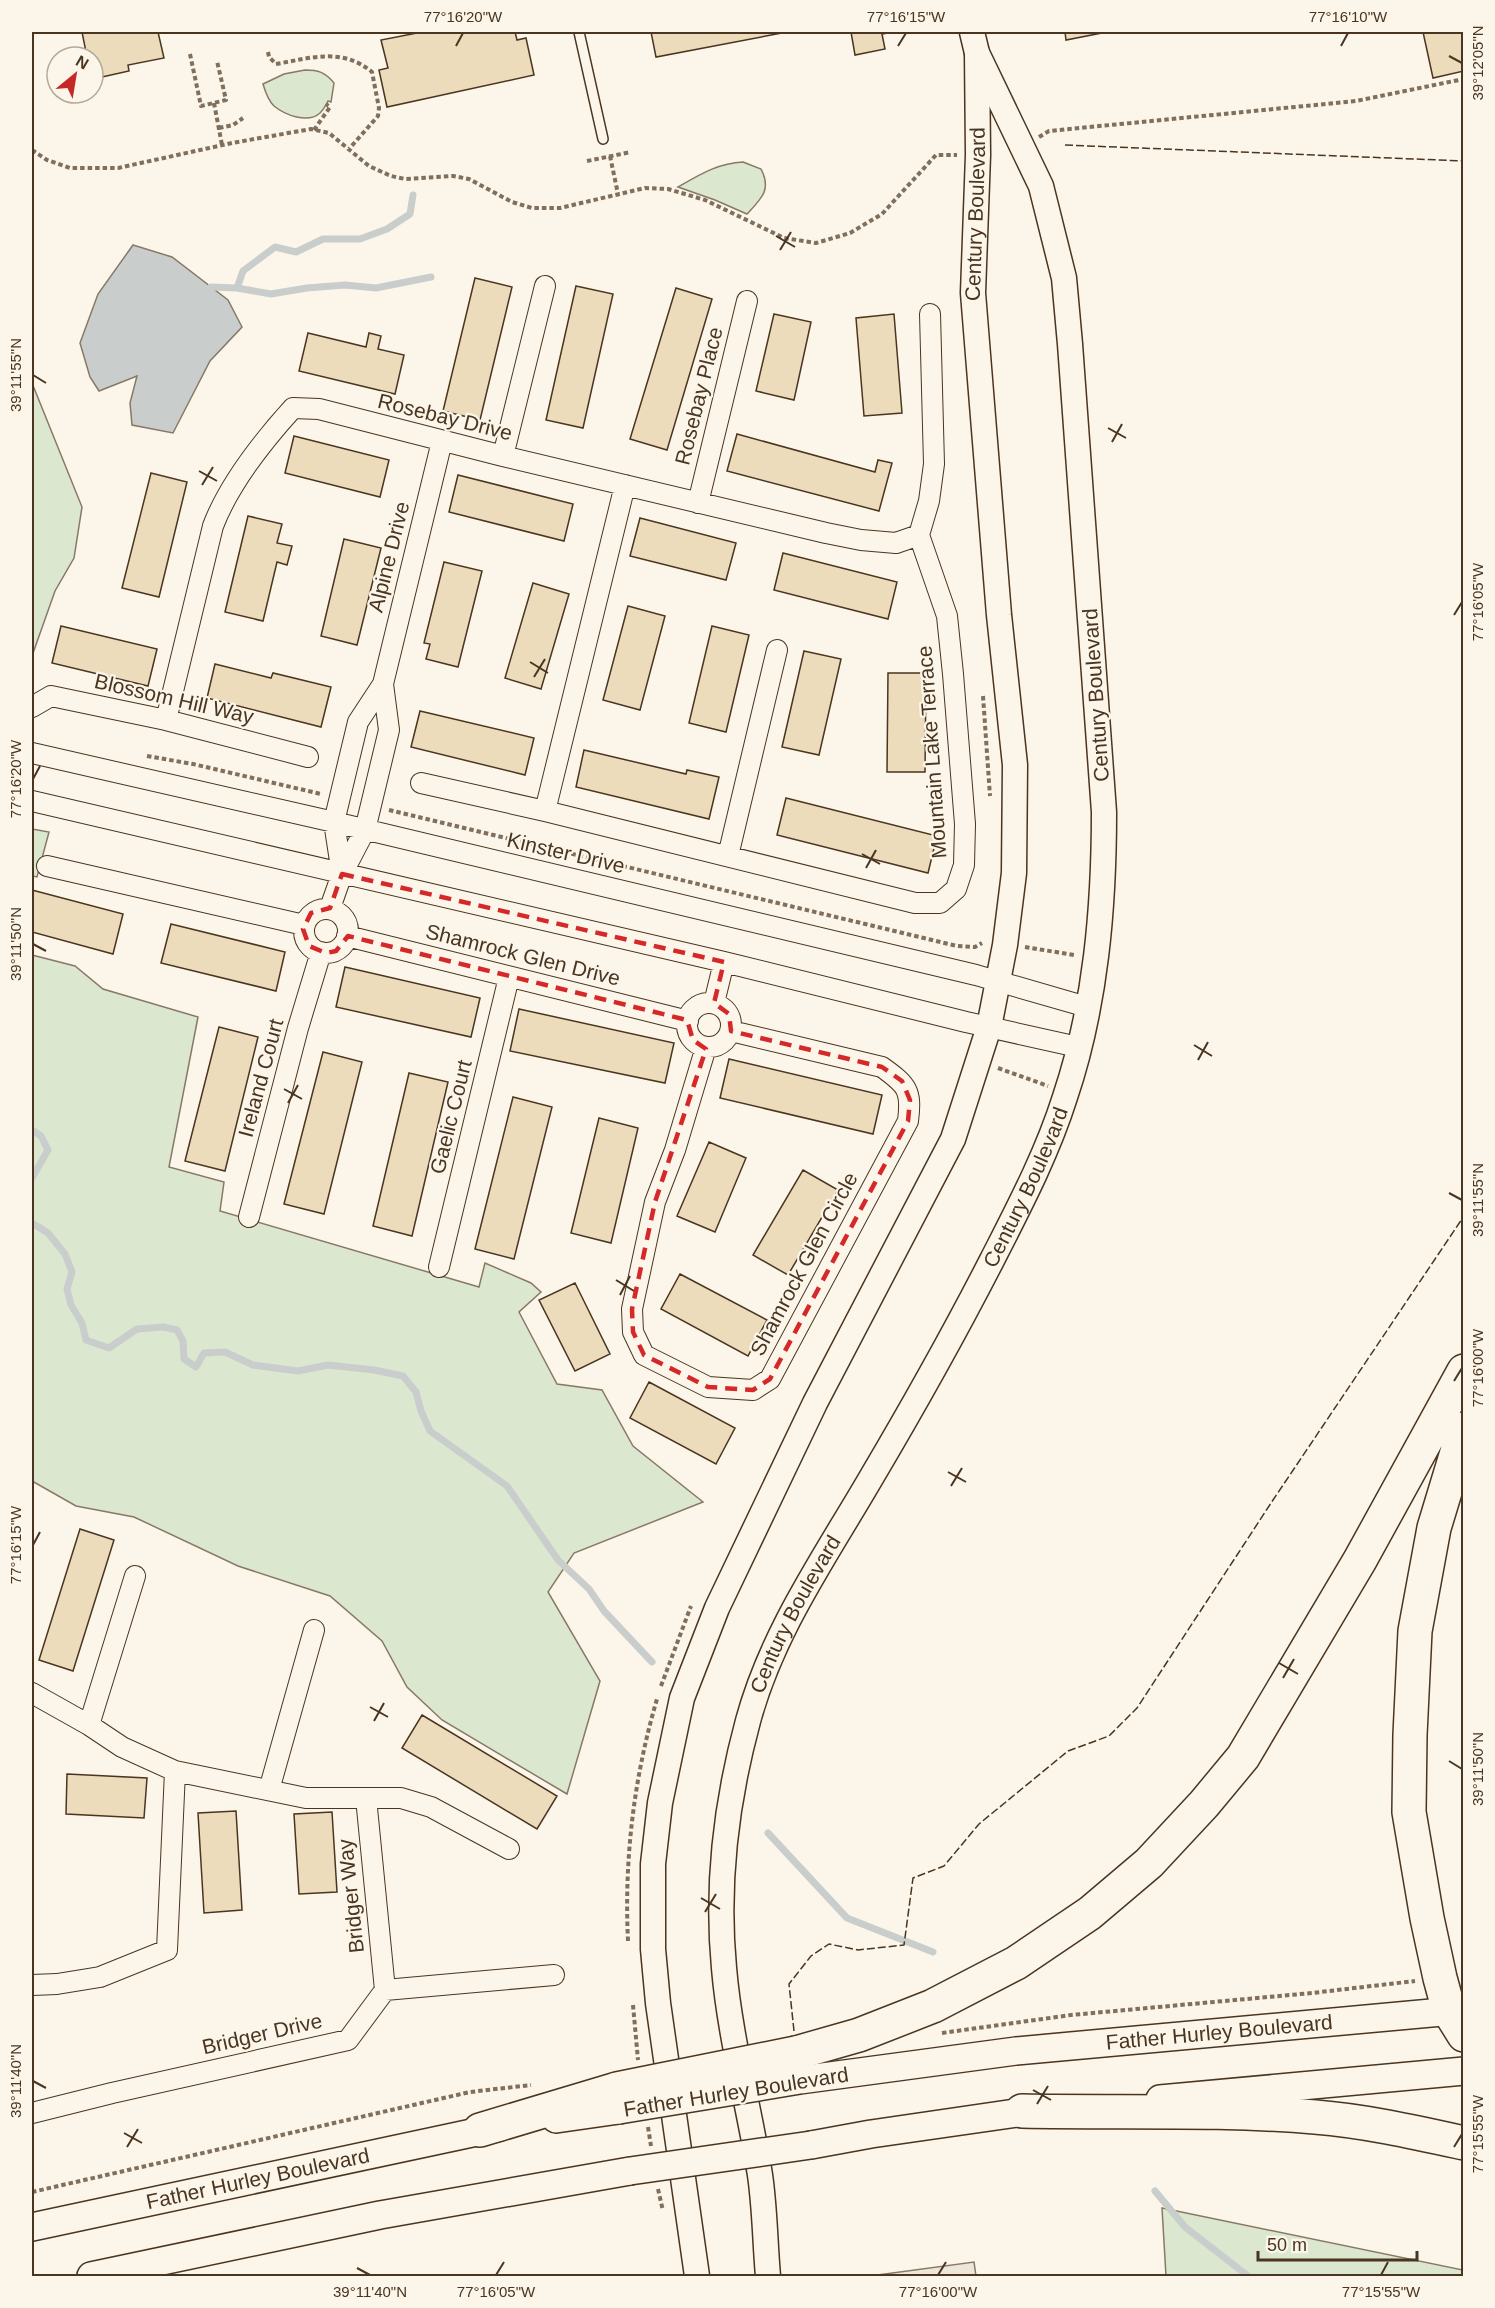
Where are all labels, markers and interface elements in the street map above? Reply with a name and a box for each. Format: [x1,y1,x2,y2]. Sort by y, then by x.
text: 77°16'20"W [424,8,503,25]
text: 77°16'15"W [867,8,946,25]
text: 77°16'10"W [1309,8,1388,25]
text: 39°12'05"N [1469,25,1486,101]
north arrow [45,45,105,105]
text: N [73,52,92,73]
street label: Century Boulevard [960,127,989,302]
street label: Rosebay Place [670,325,727,467]
text: 39°11'55"N [7,338,24,412]
street label: Rosebay Drive [376,389,515,444]
street label: Alpine Drive [364,499,413,615]
text: 77°16'05"W [1469,562,1486,641]
street label: Century Boulevard [1078,607,1113,783]
street label: Mountain Lake Terrace [913,645,950,859]
street label: Blossom Hill Way [92,669,256,728]
text: 77°16'20"W [7,739,24,818]
street label: Kinster Drive [505,828,627,877]
text: 39°11'50"N [7,907,24,981]
street label: Shamrock Glen Drive [424,919,623,990]
street label: Ireland Court [234,1016,287,1139]
street label: Gaelic Court [425,1057,476,1176]
street label: Century Boulevard [978,1104,1072,1271]
text: 39°11'55"N [1469,1163,1486,1237]
street label: Shamrock Glen Circle [745,1168,862,1359]
text: 77°16'00"W [1469,1328,1486,1407]
text: 77°16'15"W [7,1505,24,1584]
street label: Century Boulevard [745,1531,845,1696]
text: 39°11'50"N [1469,1732,1486,1806]
street label: Bridger Way [333,1837,368,1954]
street label: Bridger Drive [200,2009,324,2059]
street label: Father Hurley Boulevard [1105,2010,1334,2054]
text: 39°11'40"N [7,2044,24,2118]
street label: Father Hurley Boulevard [622,2062,850,2121]
text: 77°15'55"W [1469,2094,1486,2173]
street label: Father Hurley Boulevard [144,2143,372,2213]
scale bar [1258,2224,1417,2262]
text: 50 m [1267,2235,1307,2255]
text: 39°11'40"N [333,2283,407,2300]
text: 77°16'05"W [457,2283,536,2300]
text: 77°16'00"W [899,2283,978,2300]
text: 77°15'55"W [1342,2283,1421,2300]

